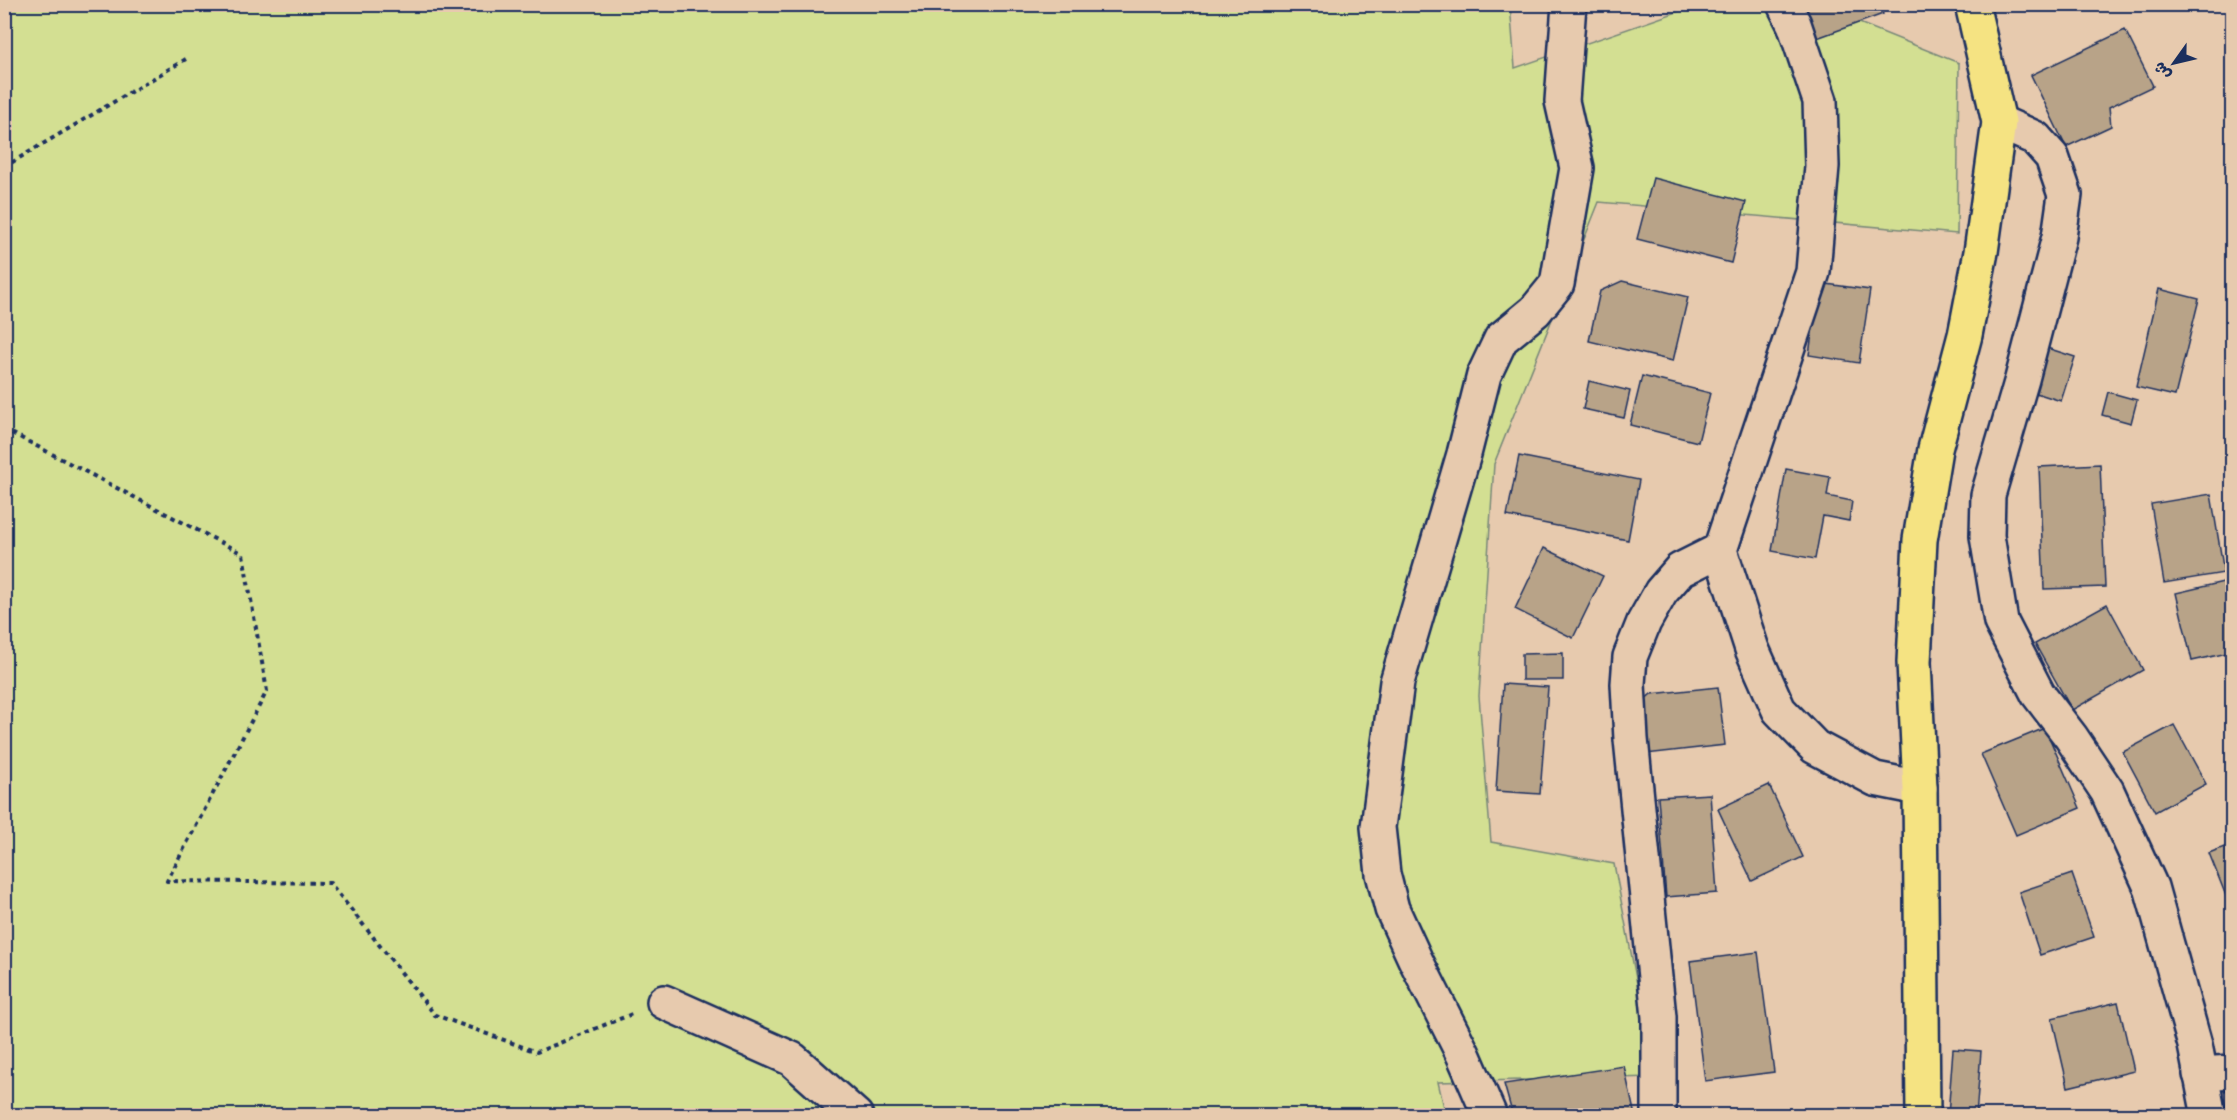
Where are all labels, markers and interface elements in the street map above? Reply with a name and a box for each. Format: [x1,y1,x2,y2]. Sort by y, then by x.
north arrow [2144,33,2204,93]
text: ش [2148,58,2176,84]

